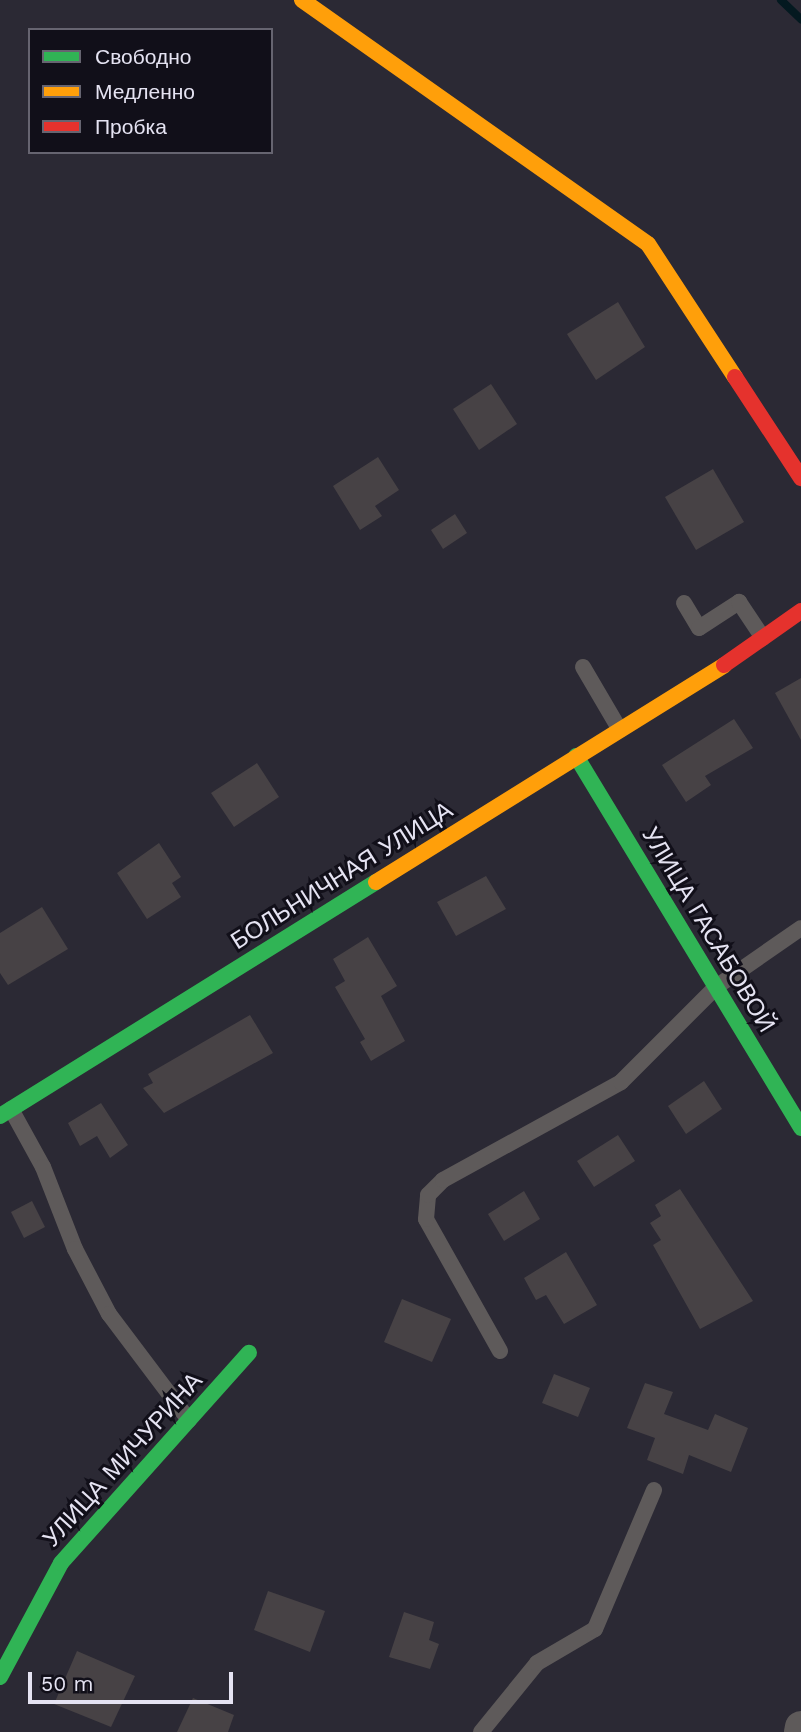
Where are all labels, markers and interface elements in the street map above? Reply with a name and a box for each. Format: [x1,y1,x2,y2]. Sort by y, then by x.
legend [28,28,273,154]
text: Свободно [95,44,192,69]
text: Медленно [95,79,195,104]
text: Пробка [95,114,167,139]
street label: БОЛЬНИЧНАЯ УЛИЦА [226,796,458,956]
street label: УЛИЦА ГАСАБОВОЙ [635,822,781,1038]
street label: УЛИЦА МИЧУРИНА [37,1367,209,1553]
scale bar [32,1658,236,1702]
text: 50 m [41,1671,93,1696]

